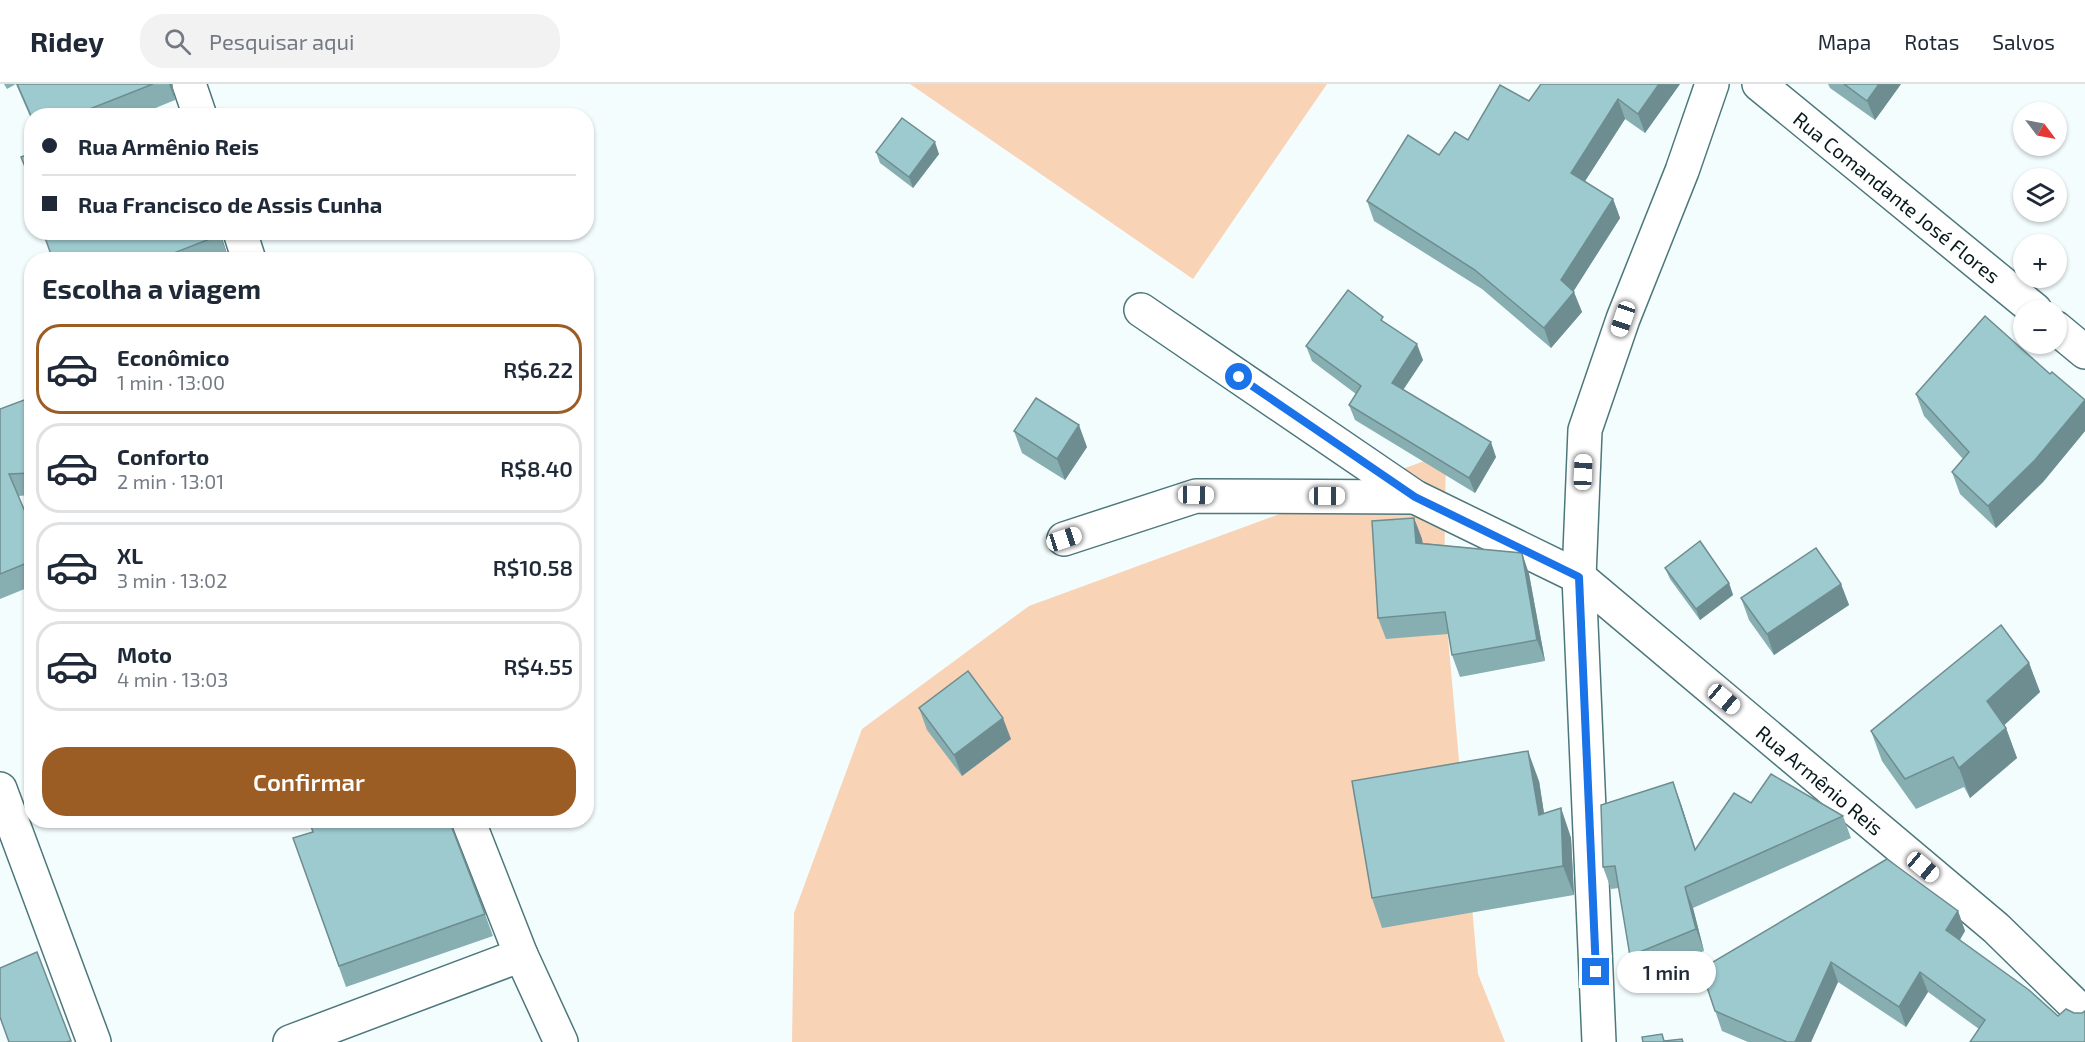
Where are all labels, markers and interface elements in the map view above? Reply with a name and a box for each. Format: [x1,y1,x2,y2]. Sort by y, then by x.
search box [140,14,560,68]
text: Ridey [30,24,104,58]
icon: search [161,25,194,58]
text: Pesquisar aqui [209,28,355,54]
text: Mapa [1818,29,1871,54]
text: Rotas [1904,29,1959,54]
text: Salvos [1992,29,2055,54]
north arrow [2013,102,2067,156]
map controls [2013,102,2067,354]
street label: Rua Comandante José Flores [1789,106,2005,288]
text: Rua Armênio Reis [78,133,259,159]
button: layers [2013,168,2067,222]
text: Rua Francisco de Assis Cunha [78,191,382,217]
button: + [2013,234,2067,288]
text: Escolha a viagem [42,272,261,304]
car [1609,299,1637,339]
button: − [2013,300,2067,354]
icon: car [45,342,99,396]
text: Econômico [117,344,229,370]
text: R$6.22 [503,356,573,382]
route start [1225,363,1252,390]
text: 1 min · 13:00 [117,370,225,394]
icon: car [45,441,99,495]
text: Conforto [117,443,209,469]
car [1573,454,1593,490]
text: R$8.40 [500,455,573,481]
text: 2 min · 13:01 [117,469,224,493]
car [1178,486,1214,504]
car [1309,487,1345,505]
car [1044,525,1084,553]
icon: car [45,540,99,594]
text: XL [117,542,143,568]
text: R$10.58 [493,554,573,580]
text: 3 min · 13:02 [117,568,227,592]
icon: car [45,639,99,693]
text: Moto [117,641,172,667]
text: R$4.55 [503,653,573,679]
text: 4 min · 13:03 [117,667,228,691]
car [1704,681,1744,717]
street label: Rua Armênio Reis [1752,720,1888,840]
button: Confirmar [42,747,576,816]
car [1903,849,1943,885]
callout: 1 min [1617,951,1716,993]
route end [1582,958,1609,985]
text: 1 min [1643,960,1690,984]

